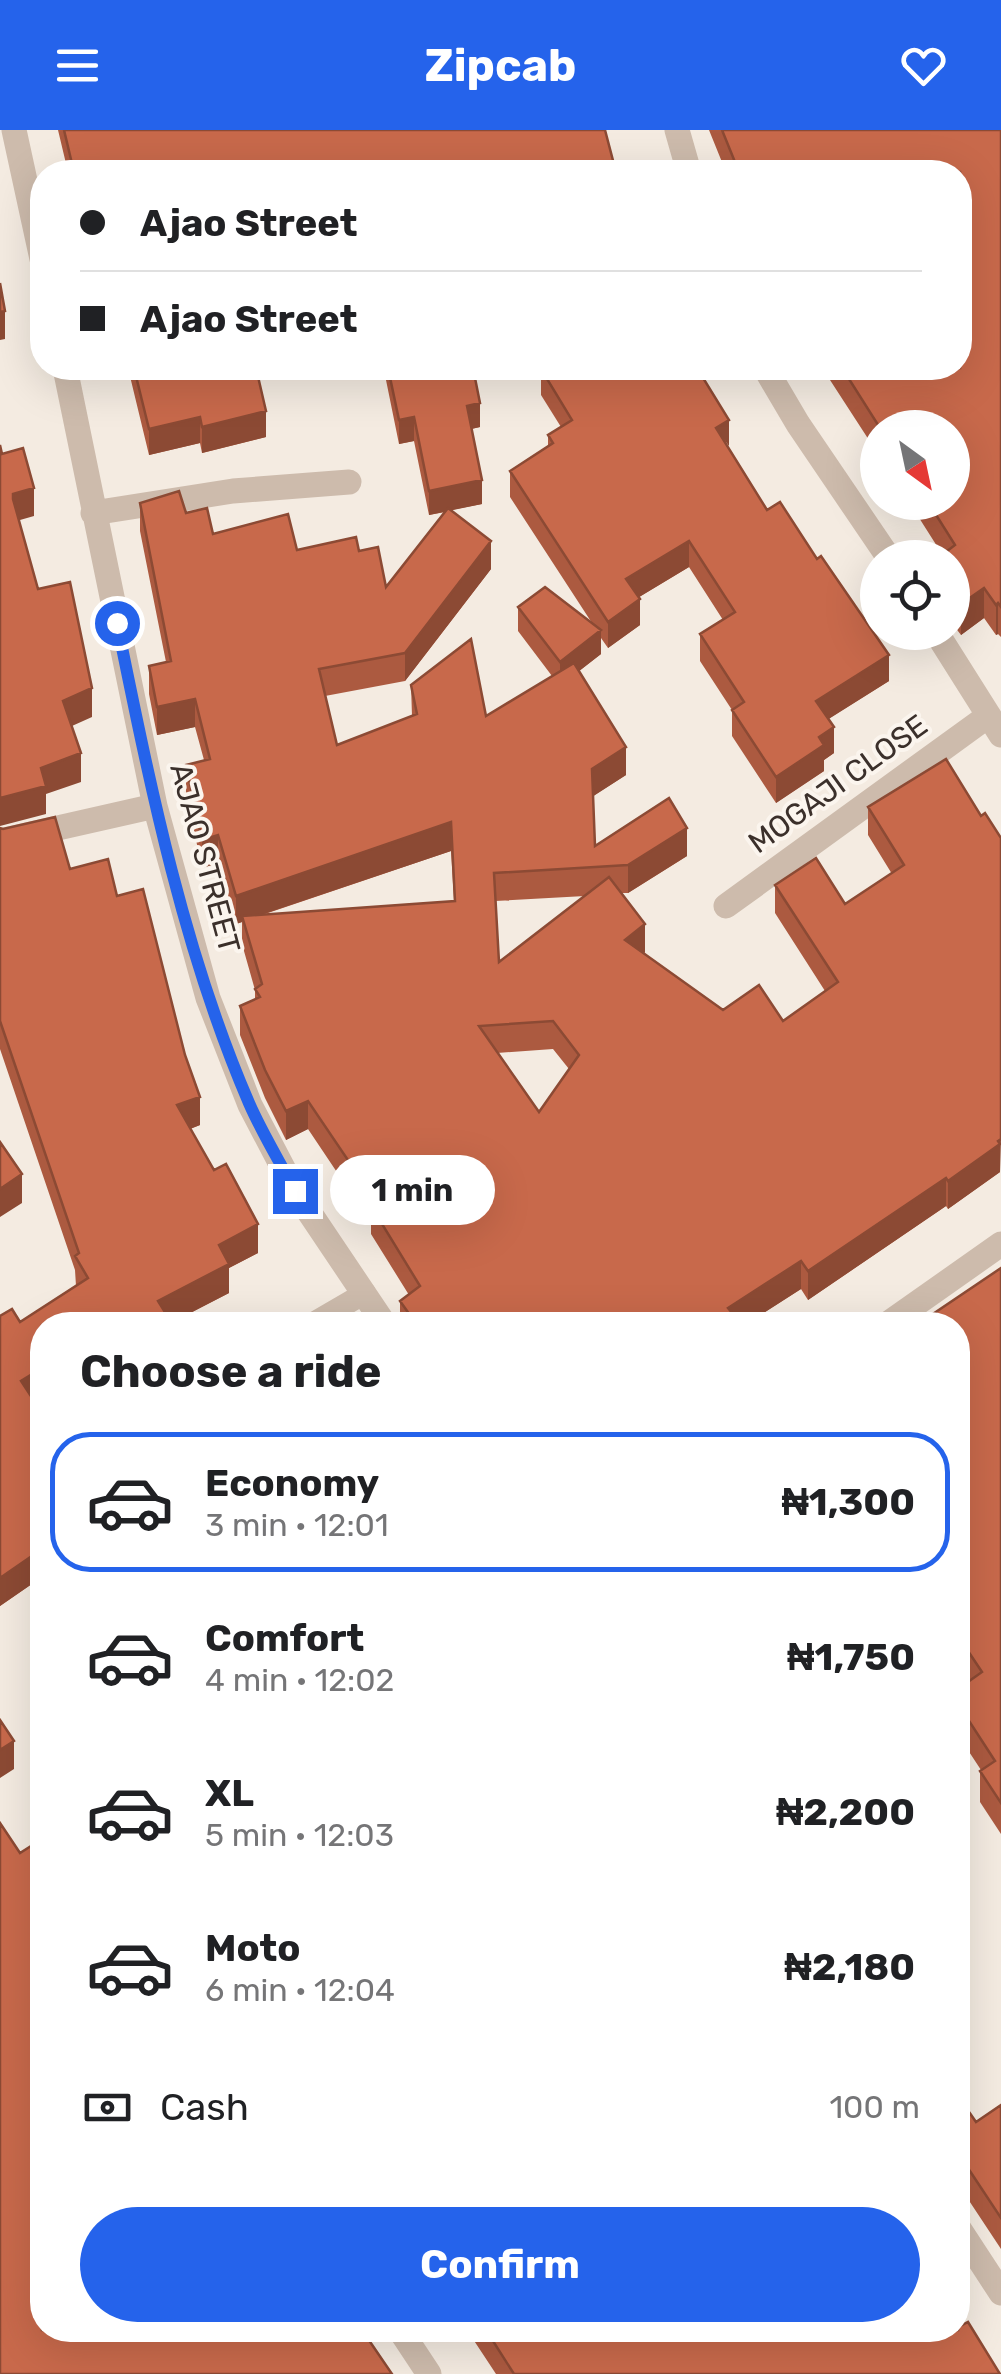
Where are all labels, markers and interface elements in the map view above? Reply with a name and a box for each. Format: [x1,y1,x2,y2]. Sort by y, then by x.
icon: menu [50,38,105,93]
icon: heart [896,38,951,93]
text: Zipcab [424,39,577,92]
text: Ajao Street [140,200,358,246]
text: Ajao Street [140,296,358,342]
north arrow [860,410,970,520]
map controls [860,410,970,650]
button: locate [860,540,970,650]
route start [95,601,140,646]
street label: MOGAJI CLOSE [742,707,934,861]
street label: AJAO STREET [162,759,248,957]
callout: 1 min [330,1156,495,1226]
route end [273,1169,318,1214]
text: 1 min [372,1171,453,1209]
text: Choose a ride [80,1345,382,1398]
icon: car [85,1457,175,1547]
text: Economy [205,1460,379,1506]
text: ₦1,300 [781,1479,915,1525]
text: 3 min · 12:01 [205,1506,389,1544]
icon: car [85,1612,175,1702]
text: Comfort [205,1615,364,1661]
text: ₦1,750 [787,1634,915,1680]
text: 4 min · 12:02 [205,1661,394,1699]
icon: car [85,1767,175,1857]
text: XL [205,1770,254,1816]
text: ₦2,200 [776,1789,915,1835]
text: 5 min · 12:03 [205,1816,394,1854]
icon: car [85,1922,175,2012]
text: Moto [205,1925,301,1971]
text: ₦2,180 [784,1944,915,1990]
text: 6 min · 12:04 [205,1971,395,2009]
icon: cash [80,2080,135,2135]
text: Cash [160,2084,249,2130]
text: 100 m [829,2088,920,2126]
button: Confirm [80,2207,920,2322]

